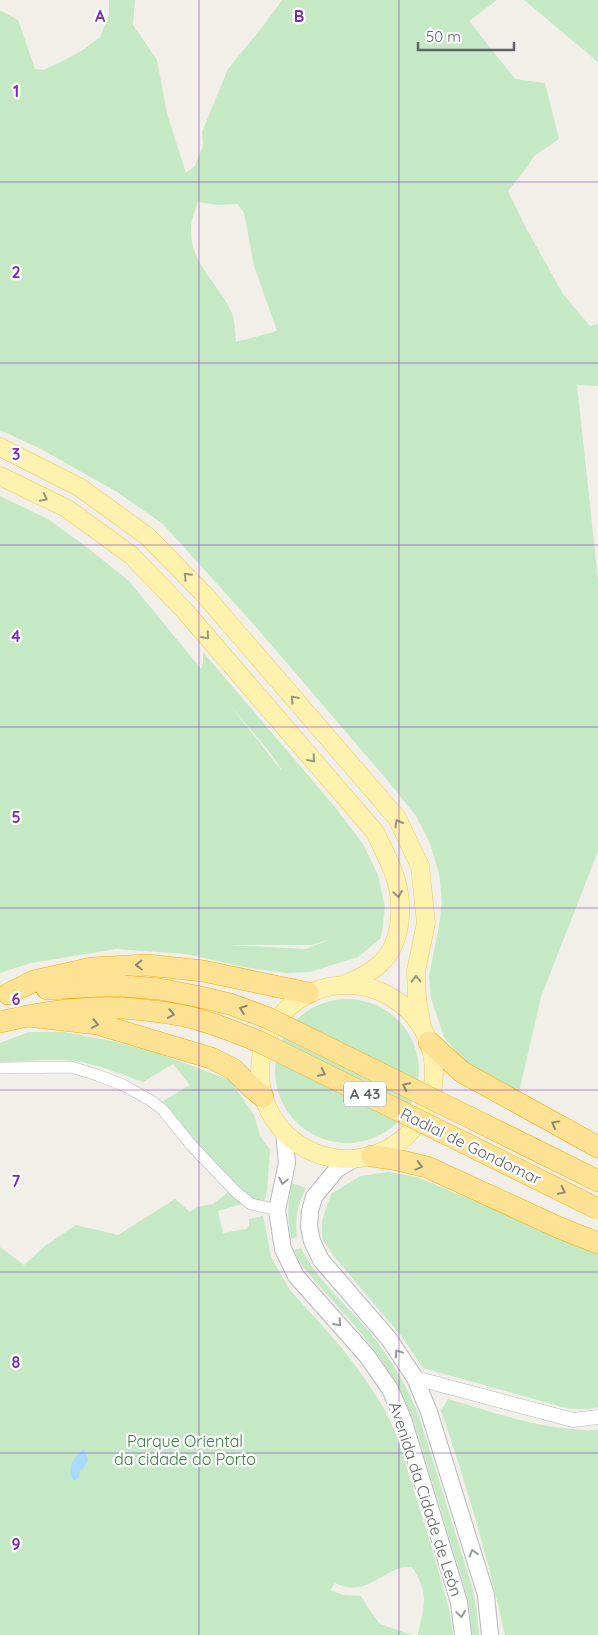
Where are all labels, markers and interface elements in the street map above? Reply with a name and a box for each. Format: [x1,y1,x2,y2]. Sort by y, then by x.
text: A [95,6,106,26]
text: B [294,6,304,26]
scale bar [418,20,514,52]
text: 50 m [426,27,461,46]
text: 1 [13,81,19,101]
text: 2 [11,262,21,282]
text: 3 [12,444,20,464]
one-way arrow [39,492,48,502]
one-way arrow [183,573,192,582]
text: 4 [11,626,21,646]
one-way arrow [201,630,210,639]
one-way arrow [290,695,299,704]
one-way arrow [307,753,315,762]
text: 5 [11,807,21,827]
one-way arrow [394,819,404,828]
one-way arrow [392,889,402,898]
one-way arrow [135,960,143,971]
one-way arrow [411,974,421,982]
text: 6 [12,989,21,1009]
one-way arrow [239,1005,248,1015]
one-way arrow [167,1009,176,1019]
one-way arrow [90,1019,99,1029]
one-way arrow [317,1067,326,1077]
road number: A 43 [344,1082,386,1106]
one-way arrow [402,1082,411,1092]
street label: Radial de Gondomar [397,1103,545,1189]
one-way arrow [552,1120,561,1130]
one-way arrow [415,1160,423,1170]
text: 7 [12,1171,21,1191]
one-way arrow [279,1176,289,1185]
one-way arrow [557,1185,566,1195]
one-way arrow [332,1317,341,1326]
one-way arrow [395,1349,404,1359]
text: 8 [12,1352,21,1372]
street label: Avenida da Cidade de León [385,1399,467,1599]
park label: Parque Oriental da cidade do Porto [114,1431,256,1469]
text: 9 [11,1534,21,1554]
one-way arrow [469,1550,479,1558]
one-way arrow [455,1610,466,1618]

